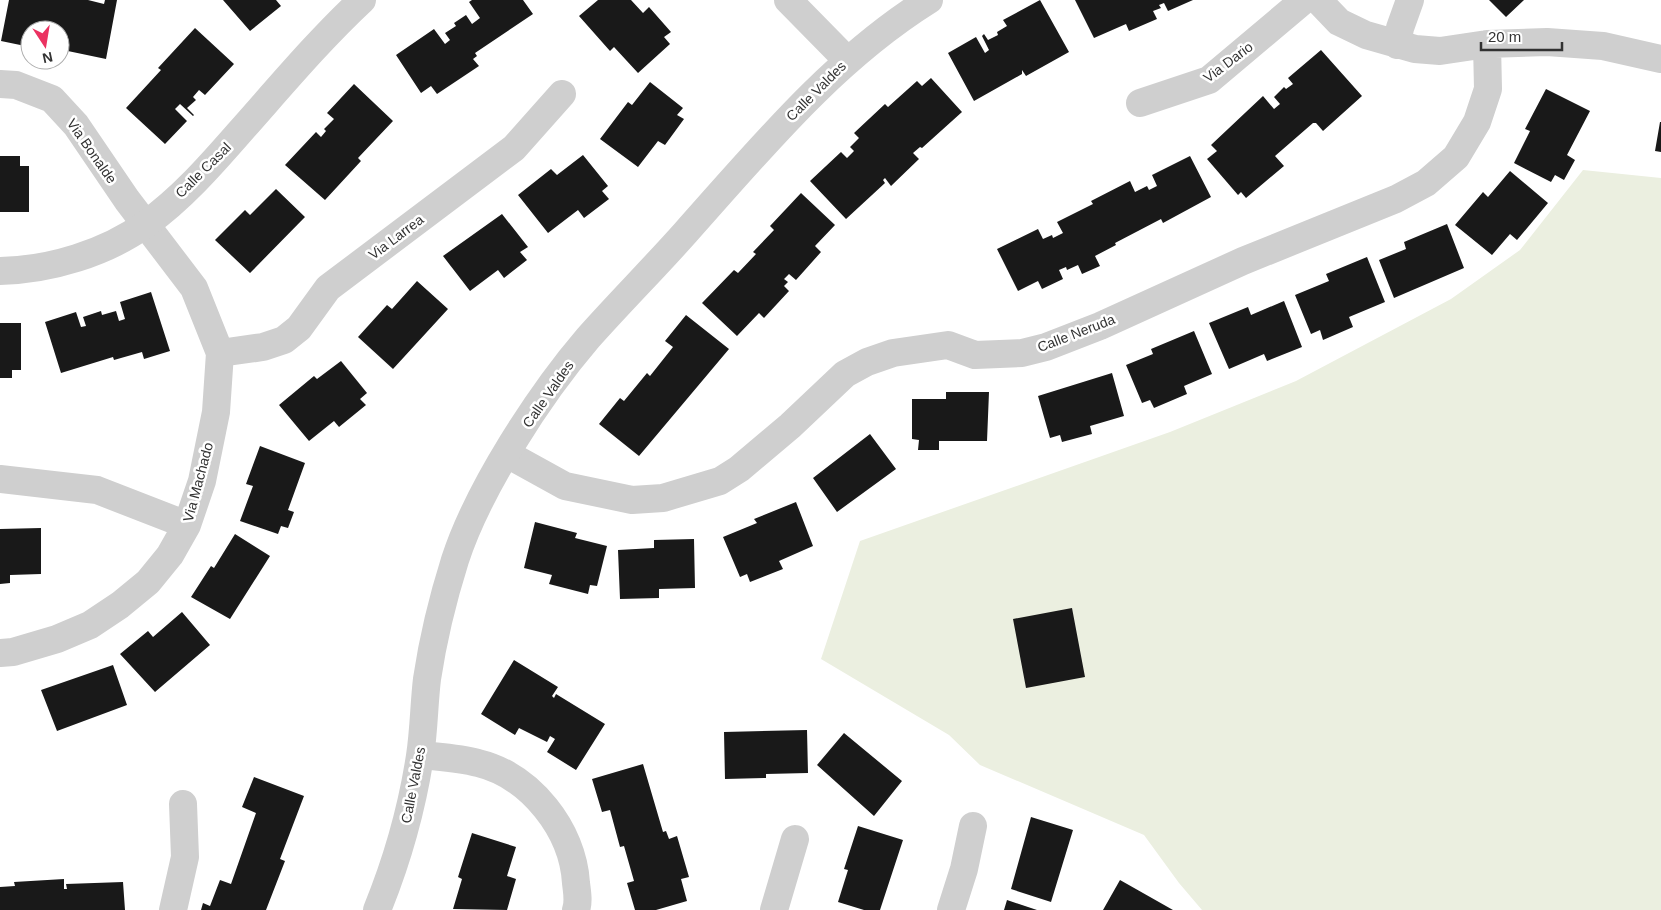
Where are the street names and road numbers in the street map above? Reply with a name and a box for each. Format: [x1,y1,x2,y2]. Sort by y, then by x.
street label: Via Dario [1200,38,1256,86]
street label: Calle Valdes [783,58,849,124]
street label: Via Bonalde [64,116,120,187]
street label: Calle Casal [172,139,234,201]
street label: Via Larrea [365,211,427,263]
street label: Calle Neruda [1035,311,1117,355]
street label: Calle Valdes [519,358,577,430]
street label: Via Machado [180,440,216,523]
street label: Calle Valdes [398,745,428,825]

